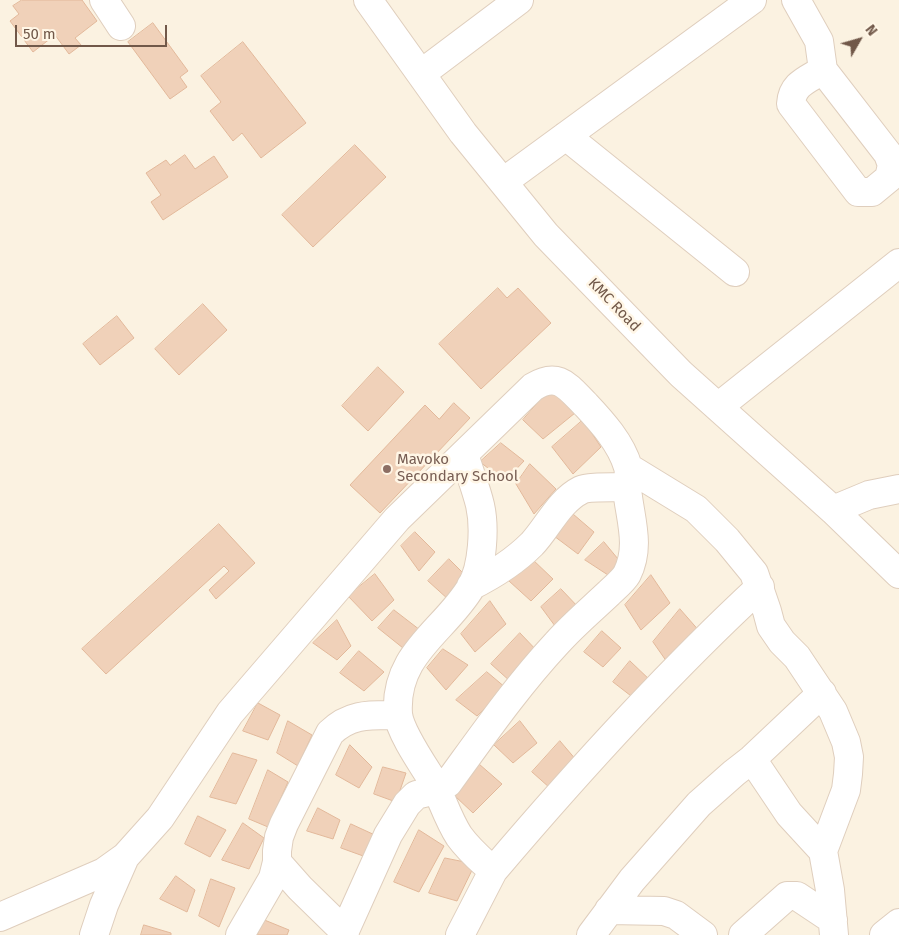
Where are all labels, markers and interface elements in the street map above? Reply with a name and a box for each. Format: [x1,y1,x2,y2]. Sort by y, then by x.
scale bar [18,15,170,47]
north arrow [834,15,884,65]
text: N [862,22,881,39]
text: 50 m [23,25,56,43]
street label: KMC Road [584,275,644,335]
place label: Mavoko Secondary School [397,451,518,486]
marker: Mavoko Secondary School [381,463,393,475]

